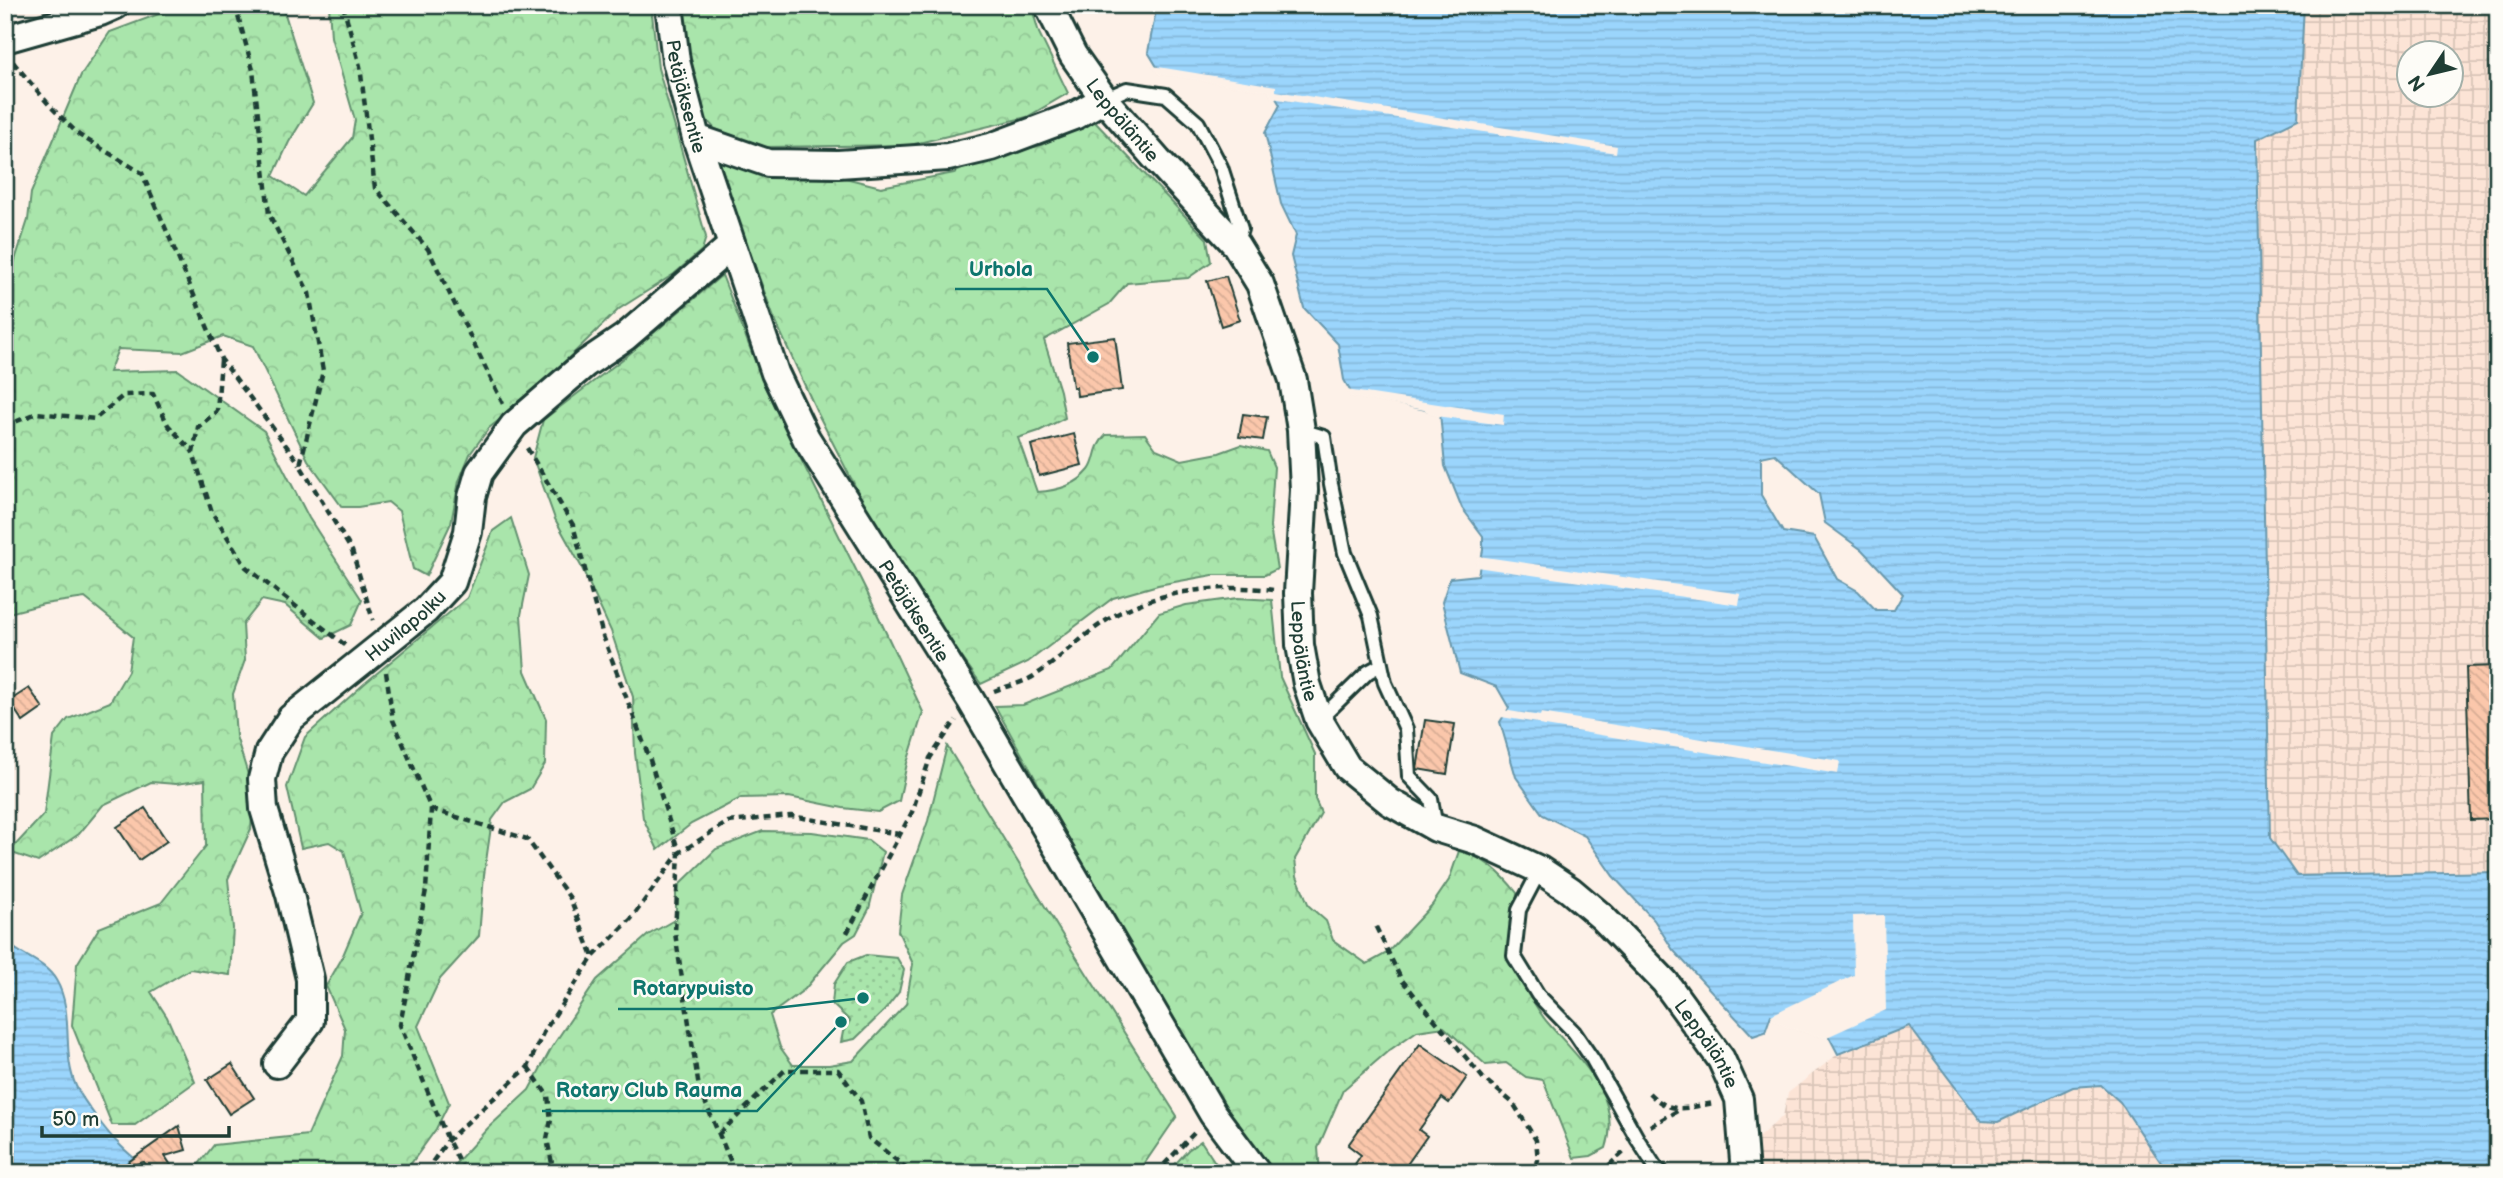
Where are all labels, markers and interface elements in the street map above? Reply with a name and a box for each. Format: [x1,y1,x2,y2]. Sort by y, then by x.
street label: Petäjäksentie [660,38,710,156]
north arrow [2394,38,2464,108]
text: N [2404,70,2431,95]
street label: Leppäläntie [1080,75,1163,167]
callout: Urhola [955,247,1047,289]
text: Urhola [969,257,1033,282]
street label: Petäjäksentie [873,556,954,667]
street label: Huvilapolku [361,586,452,667]
street label: Leppäläntie [1285,600,1322,705]
callout: Rotarypuisto [618,967,767,1009]
text: Rotarypuisto [632,976,754,1001]
street label: Leppäläntie [1669,996,1743,1092]
callout: Rotary Club Rauma [542,1069,757,1111]
text: Rotary Club Rauma [556,1078,742,1103]
scale bar [42,1094,229,1138]
text: 50 m [52,1107,99,1132]

